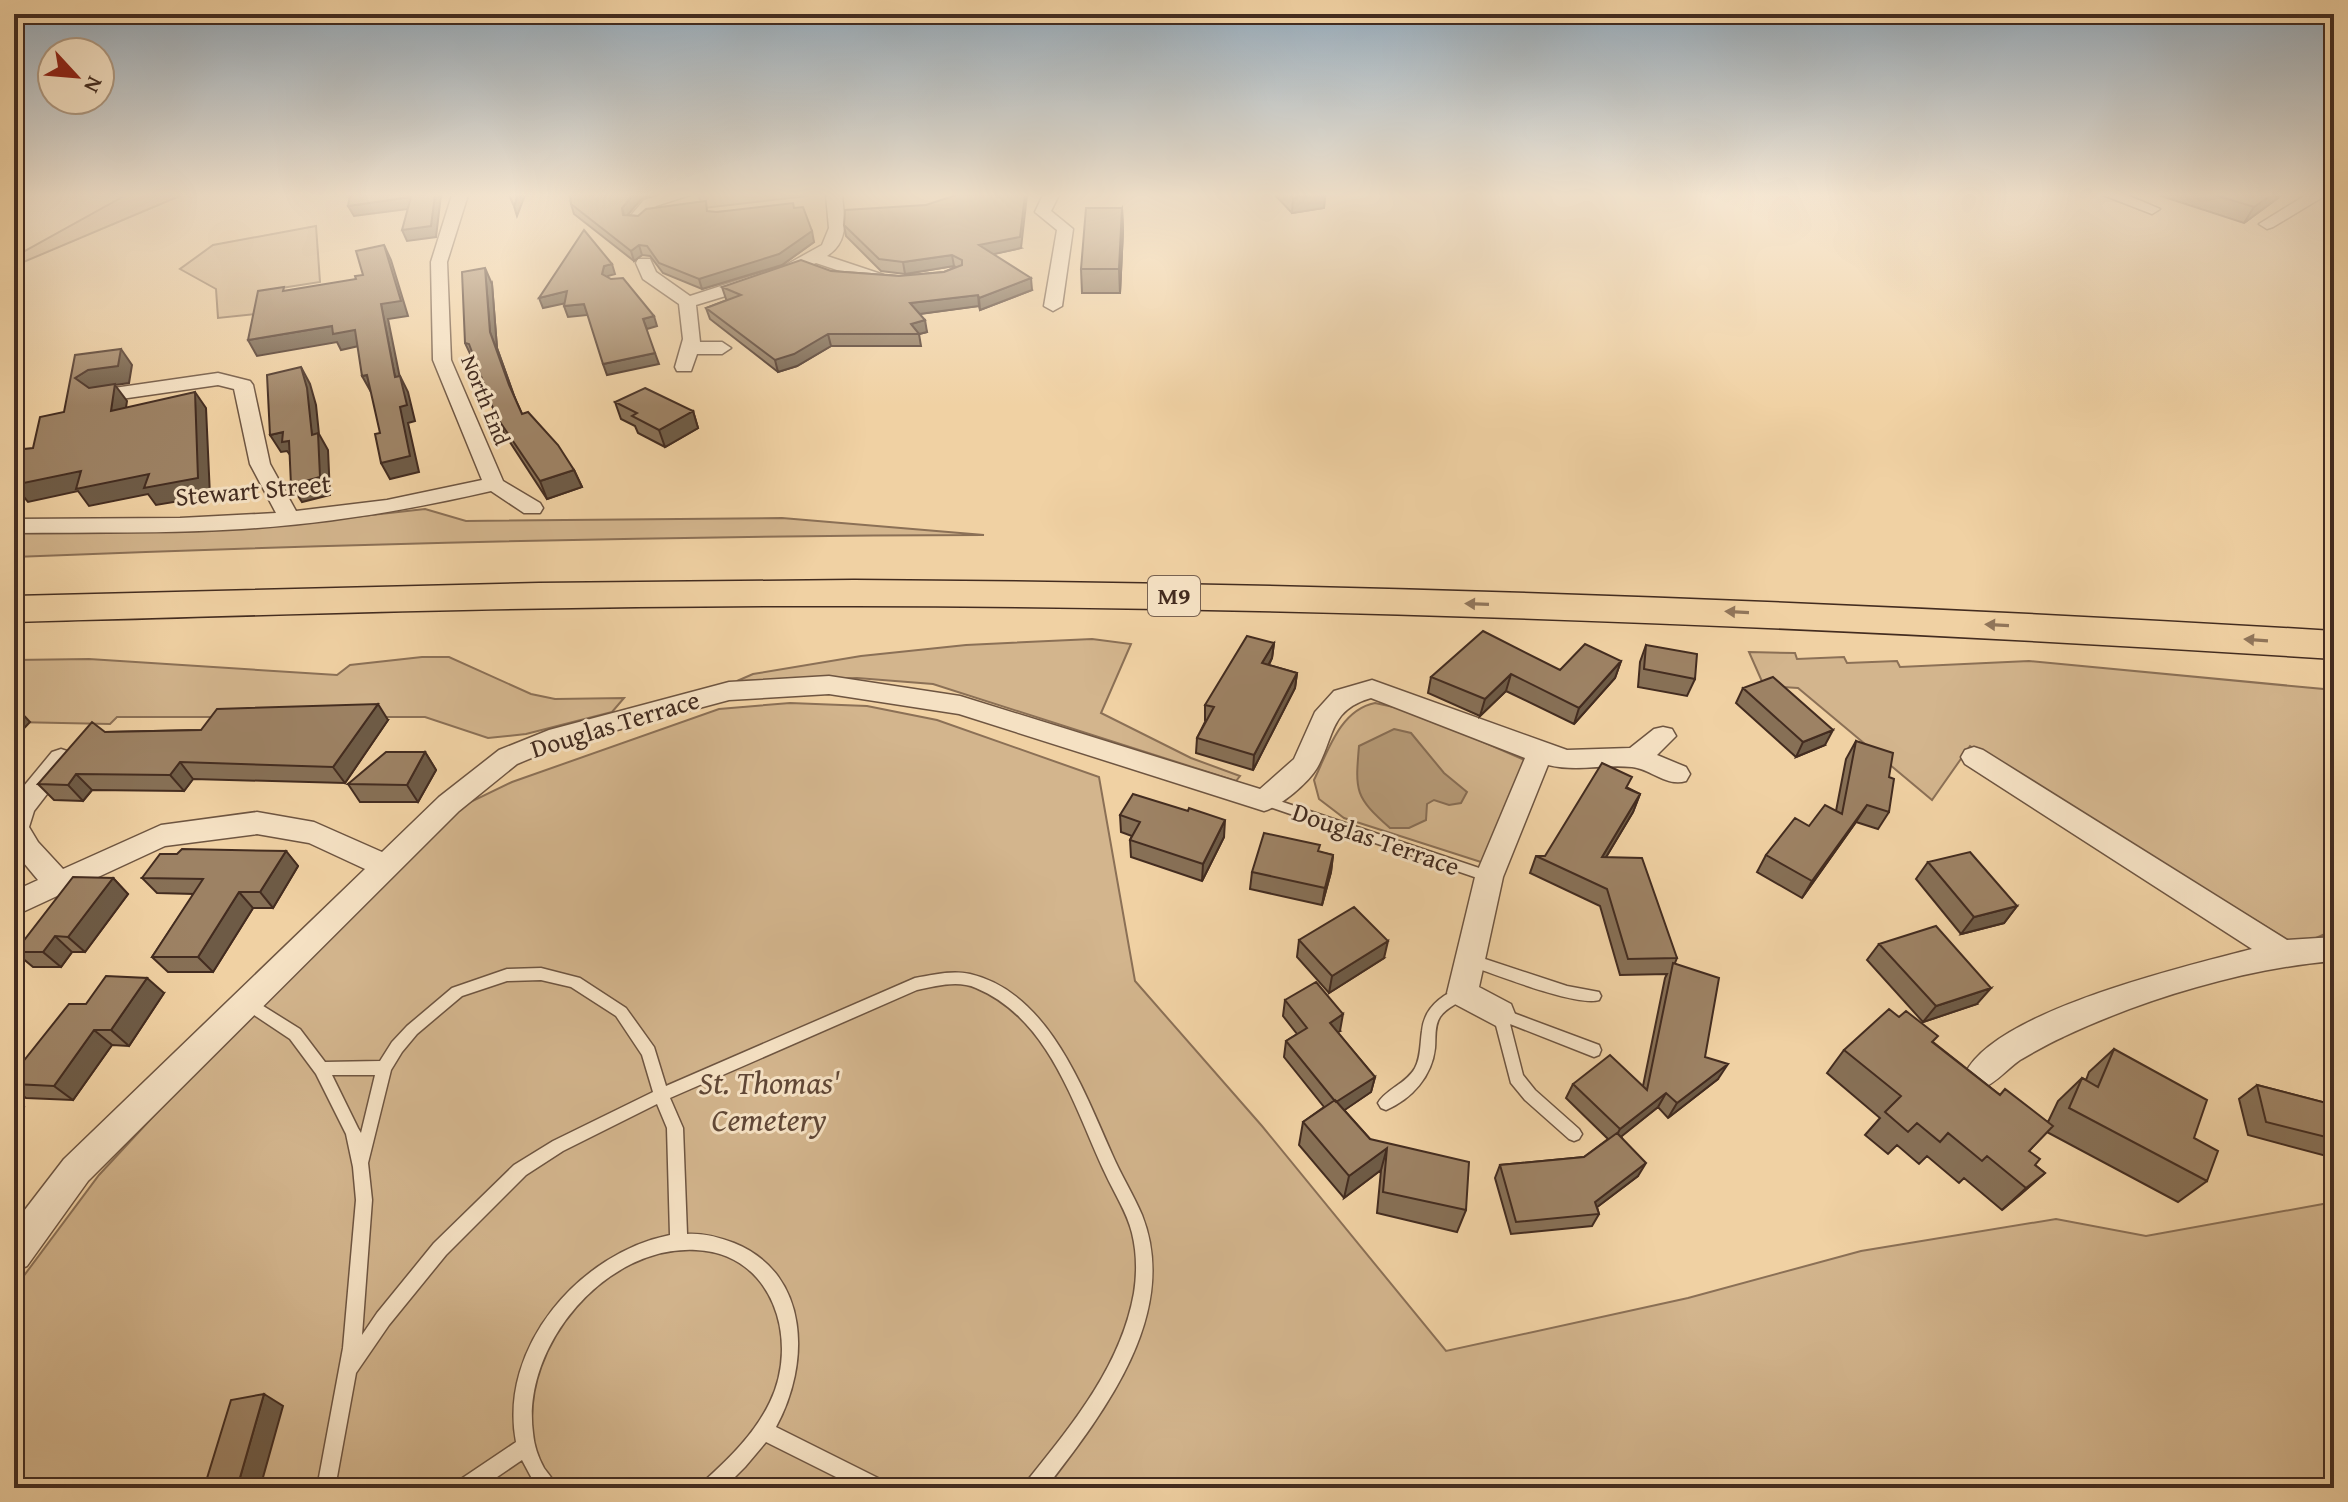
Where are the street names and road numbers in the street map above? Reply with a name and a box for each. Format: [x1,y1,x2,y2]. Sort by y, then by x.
street label: North End [453,350,519,450]
street label: Stewart Street [174,463,332,516]
road number: M9 [1148,576,1200,616]
street label: Douglas Terrace [526,679,704,768]
street label: Douglas Terrace [1287,792,1465,885]

